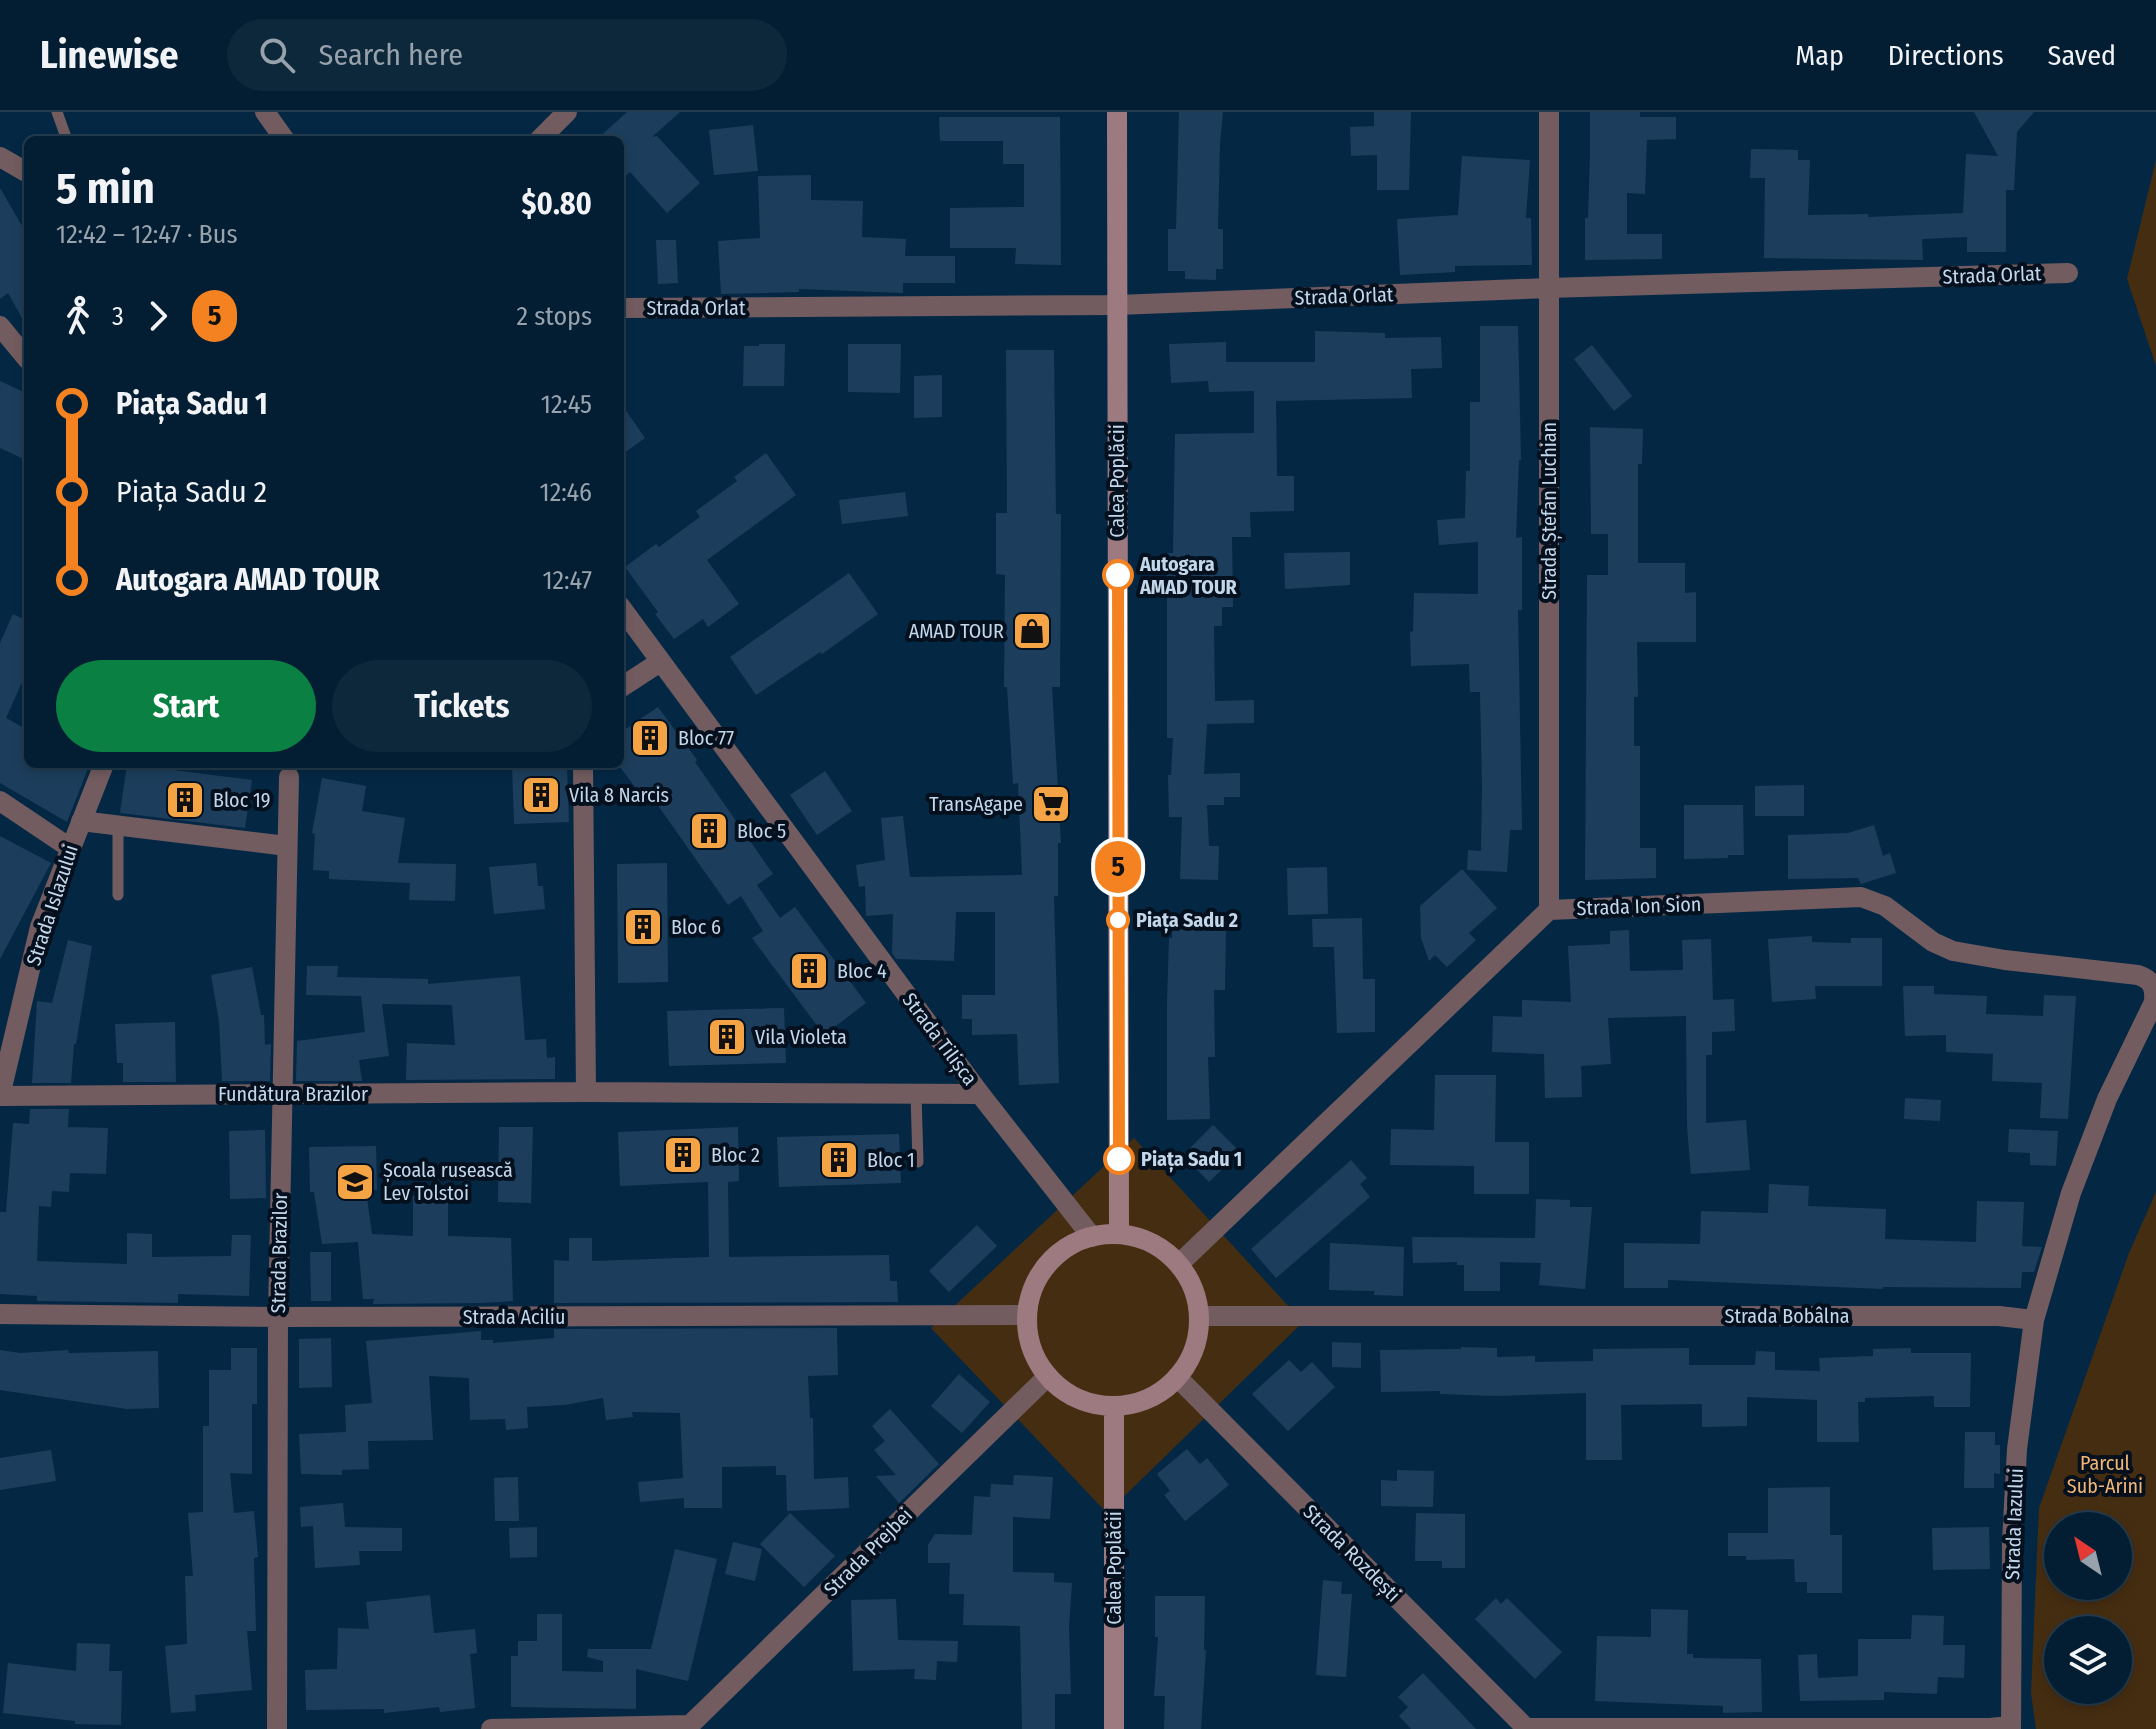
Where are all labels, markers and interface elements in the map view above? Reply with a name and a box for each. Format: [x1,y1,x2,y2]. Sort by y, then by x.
search box [227,19,787,91]
text: Linewise [40,32,179,78]
icon: search [255,33,299,77]
text: Search here [319,37,463,73]
text: Map [1795,39,1844,72]
text: Directions [1888,39,2004,72]
text: Saved [2048,39,2116,72]
text: 5 min [56,162,155,215]
text: $0.80 [522,186,592,222]
text: 12:42 – 12:47 · Bus [56,219,238,250]
street label: Strada Orlat [1942,261,2042,289]
street label: Strada Orlat [1294,282,1394,310]
icon: walk [56,294,100,338]
icon: forward [136,294,180,338]
street label: Strada Orlat [647,296,746,320]
text: 5 [208,299,221,332]
text: 3 [112,301,124,332]
text: 2 stops [517,301,592,332]
text: Piața Sadu 1 [116,386,268,422]
text: 12:45 [541,389,592,420]
street label: Strada Ștefan Luchian [1537,422,1562,600]
street label: Calea Poplăcii [1105,424,1129,538]
text: Piața Sadu 2 [116,474,267,510]
text: 12:46 [540,477,592,508]
place label: Autogara AMAD TOUR [1139,552,1238,599]
marker: Autogara AMAD TOUR [1103,560,1133,590]
text: Autogara AMAD TOUR [116,562,380,598]
text: 12:47 [542,565,592,596]
shop icon: AMAD TOUR [1011,610,1053,652]
place label: AMAD TOUR [909,619,1004,643]
button: Start [56,660,316,752]
button: Tickets [332,660,592,752]
building icon: Bloc 77 [629,717,671,759]
place label: Bloc 77 [678,726,734,750]
building icon: Vila 8 Narcis [520,774,562,816]
building icon: Bloc 19 [164,779,206,821]
place label: Vila 8 Narcis [569,783,669,807]
supermarket icon: TransAgape [1030,783,1072,825]
place label: Bloc 19 [213,788,270,812]
place label: TransAgape [929,792,1023,816]
building icon: Bloc 5 [688,810,730,852]
place label: Bloc 5 [737,819,786,843]
line badge: 5 [1092,841,1144,893]
street label: Strada Islazului [21,842,83,968]
text: 5 [1111,850,1125,883]
street label: Strada Ion Sion [1576,892,1702,920]
building icon: Bloc 6 [622,906,664,948]
place label: Piața Sadu 2 [1136,908,1238,934]
marker: Piața Sadu 2 [1107,909,1129,931]
place label: Bloc 6 [671,915,721,939]
building icon: Bloc 4 [788,950,830,992]
place label: Bloc 4 [837,959,887,983]
street label: Strada Tilișca [897,988,982,1090]
building icon: Vila Violeta [706,1016,748,1058]
place label: Vila Violeta [755,1025,847,1049]
street label: Fundătura Brazilor [218,1082,368,1106]
building icon: Bloc 2 [662,1134,704,1176]
building icon: Bloc 1 [818,1139,860,1181]
place label: Bloc 2 [711,1143,760,1167]
marker: Piața Sadu 1 [1104,1144,1134,1174]
place label: Piața Sadu 1 [1141,1147,1242,1173]
place label: Bloc 1 [867,1148,915,1172]
place label: Școala rusească Lev Tolstoi [383,1158,513,1205]
school or university icon: Școala rusească Lev Tolstoi [334,1161,376,1203]
street label: Strada Brazilor [266,1193,292,1313]
street label: Strada Bobâlna [1725,1304,1849,1328]
street label: Strada Aciliu [463,1305,565,1329]
park label: Parcul Sub-Arini [2067,1451,2143,1498]
street label: Strada Iazului [2000,1468,2028,1580]
street label: Strada Rozdești [1298,1500,1405,1607]
street label: Strada Prejbei [819,1503,917,1601]
street label: Calea Poplăcii [1102,1511,1126,1625]
north arrow [2044,1512,2132,1600]
map controls [2044,1512,2132,1704]
button: layers [2044,1616,2132,1704]

